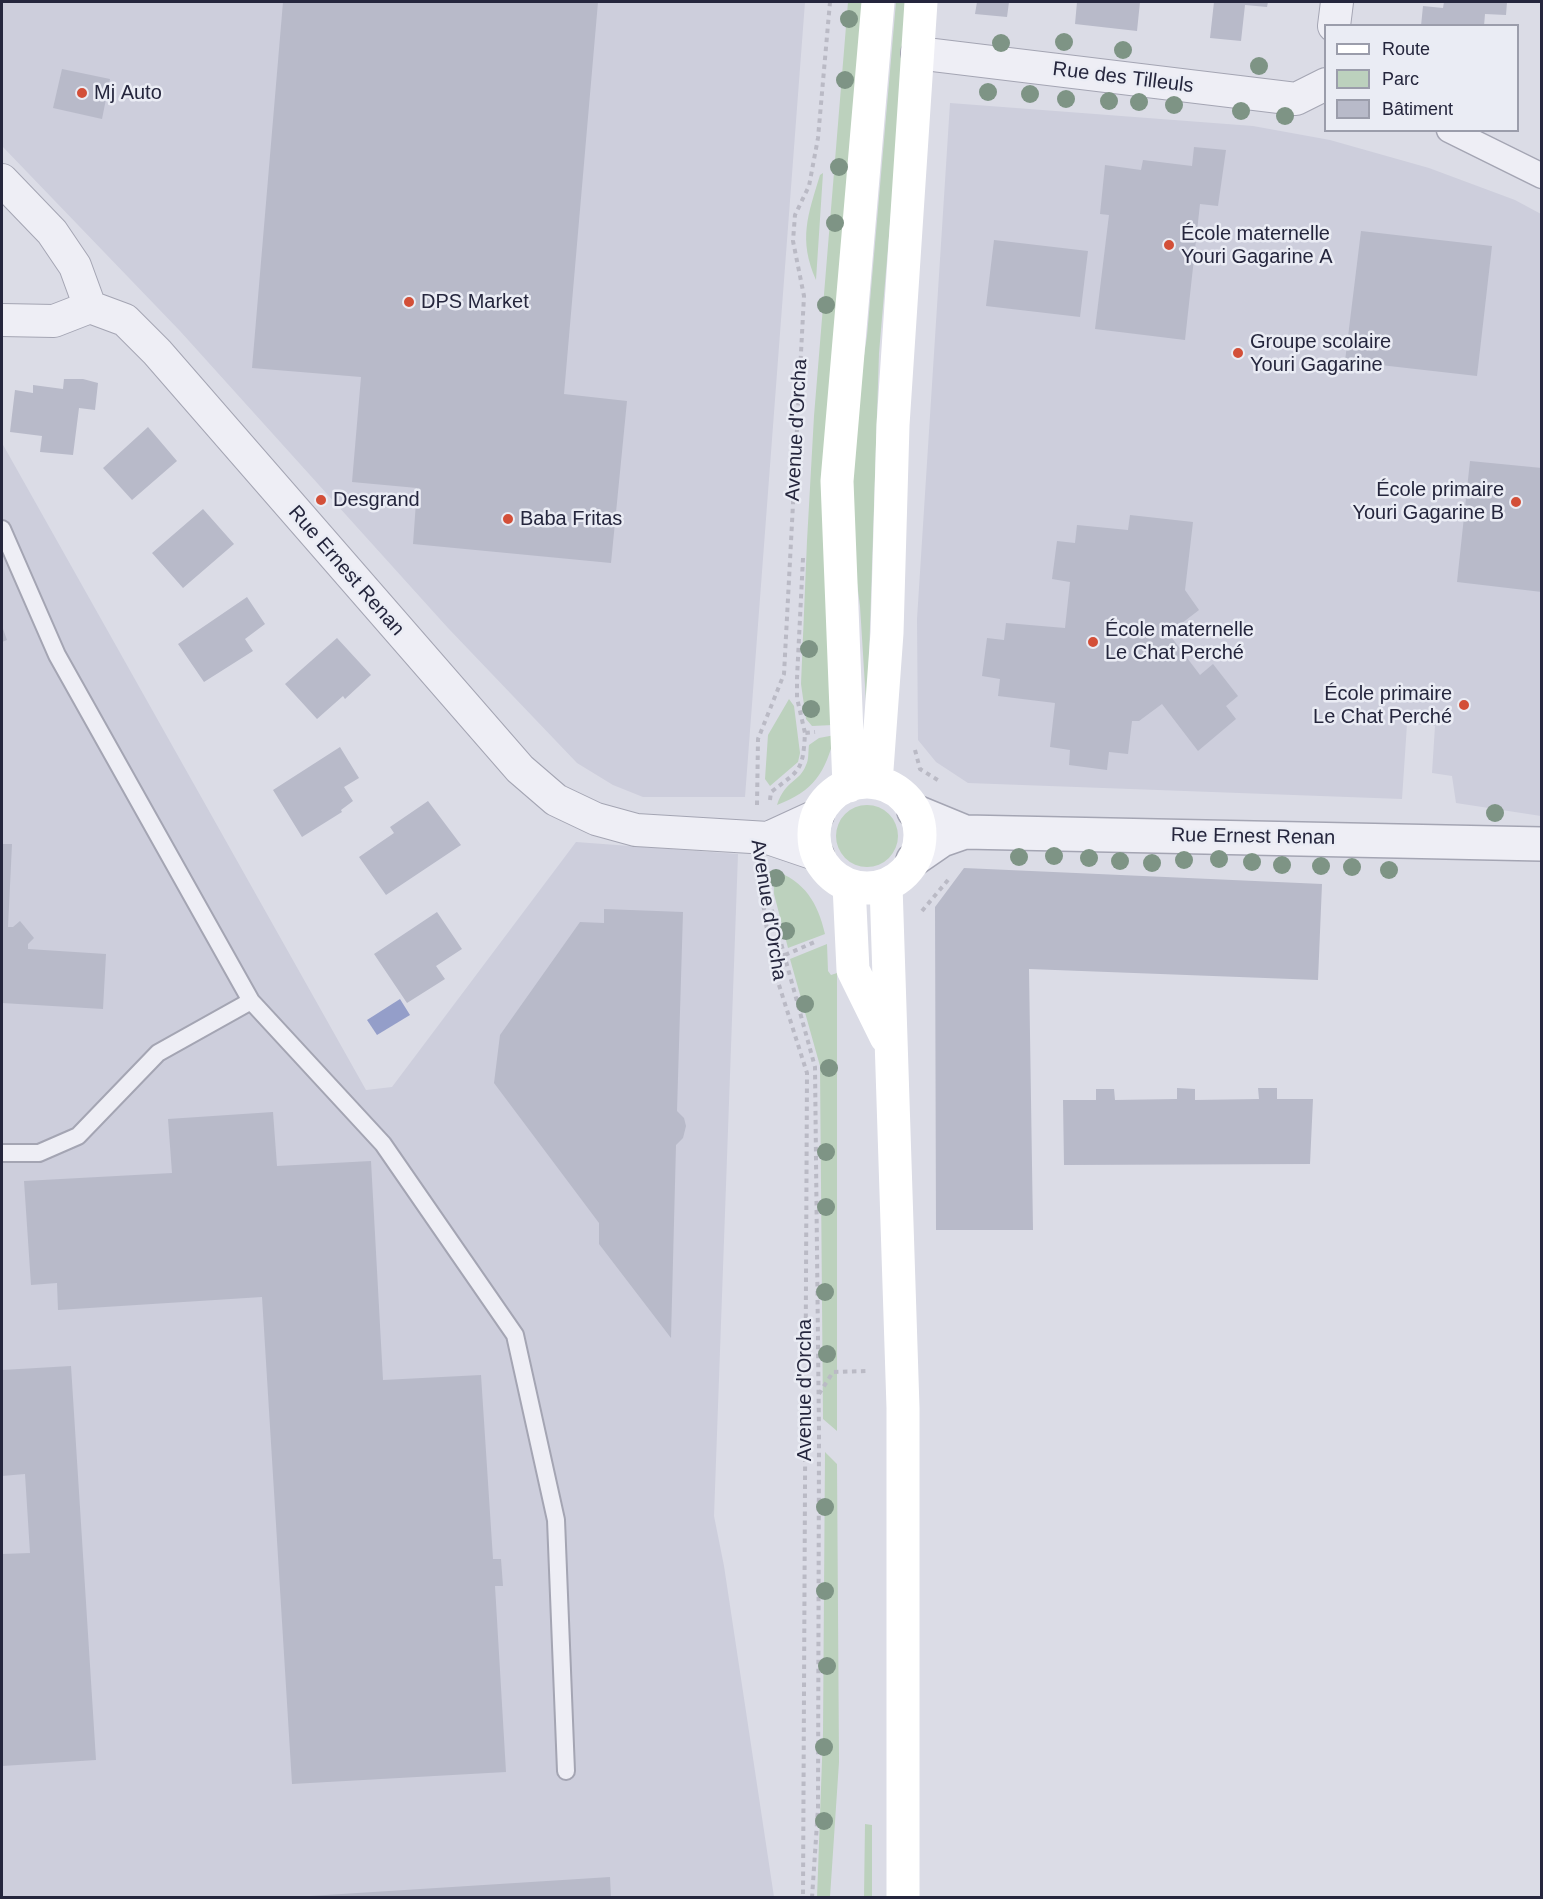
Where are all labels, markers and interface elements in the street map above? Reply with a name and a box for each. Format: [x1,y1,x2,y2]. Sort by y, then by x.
legend [1324,24,1519,132]
text: Route [1382,39,1430,59]
street label: Rue des Tilleuls [1051,57,1195,99]
text: Parc [1382,69,1419,89]
place label: Mj Auto [94,81,162,105]
marker: Mj Auto [75,86,89,100]
text: Bâtiment [1382,99,1453,119]
place label: École maternelle Youri Gagarine A [1181,222,1333,269]
marker: École maternelle Youri Gagarine A [1162,238,1176,252]
place label: DPS Market [421,290,529,314]
marker: DPS Market [402,295,416,309]
place label: Groupe scolaire Youri Gagarine [1250,330,1391,377]
marker: Groupe scolaire Youri Gagarine [1231,346,1245,360]
street label: Avenue d'Orcha [781,358,813,502]
place label: École primaire Youri Gagarine B [1352,478,1504,525]
place label: Desgrand [333,488,420,512]
marker: Desgrand [314,493,328,507]
marker: École primaire Youri Gagarine B [1509,495,1523,509]
street label: Rue Ernest Renan [283,501,409,641]
place label: Baba Fritas [520,507,622,531]
marker: Baba Fritas [501,512,515,526]
place label: École maternelle Le Chat Perché [1105,618,1254,665]
marker: École maternelle Le Chat Perché [1086,635,1100,649]
place label: École primaire Le Chat Perché [1313,682,1452,729]
marker: École primaire Le Chat Perché [1457,698,1471,712]
street label: Rue Ernest Renan [1171,824,1335,850]
street label: Avenue d'Orcha [745,838,791,982]
street label: Avenue d'Orcha [793,1319,817,1461]

